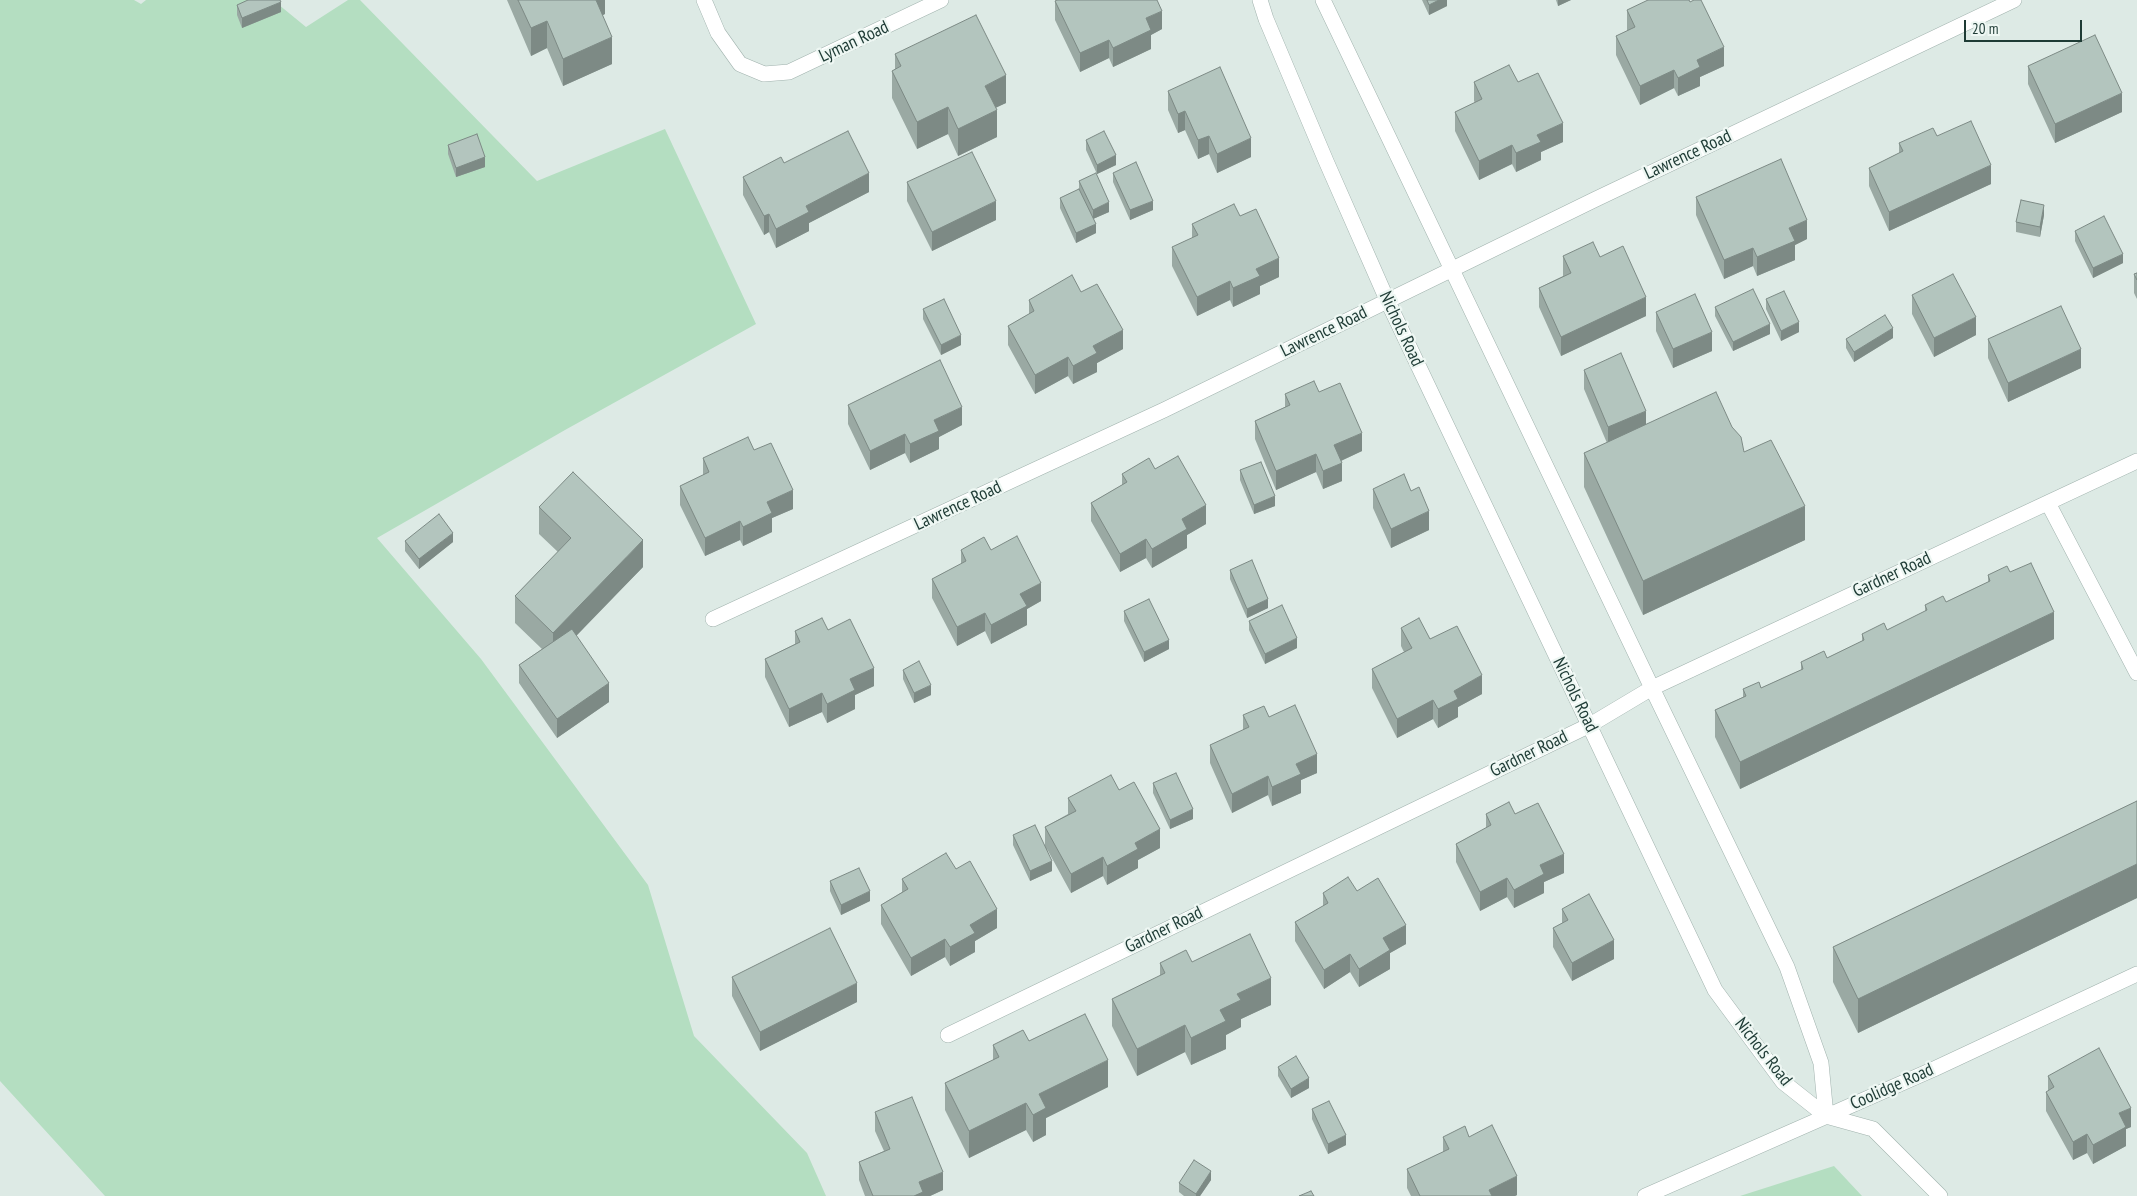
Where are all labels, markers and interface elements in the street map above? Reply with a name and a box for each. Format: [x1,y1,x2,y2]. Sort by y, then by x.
scale bar [1967,10,2084,42]
street label: Lyman Road [816,17,892,67]
text: 20 m [1972,19,1998,38]
street label: Lawrence Road [1641,125,1735,185]
street label: Nichols Road [1374,288,1428,370]
street label: Lawrence Road [1277,302,1371,362]
street label: Lawrence Road [911,476,1005,536]
street label: Gardner Road [1850,548,1934,602]
street label: Nichols Road [1548,654,1602,736]
street label: Gardner Road [1487,726,1571,782]
street label: Gardner Road [1122,902,1206,958]
street label: Nichols Road [1730,1014,1796,1090]
street label: Coolidge Road [1847,1059,1937,1115]

